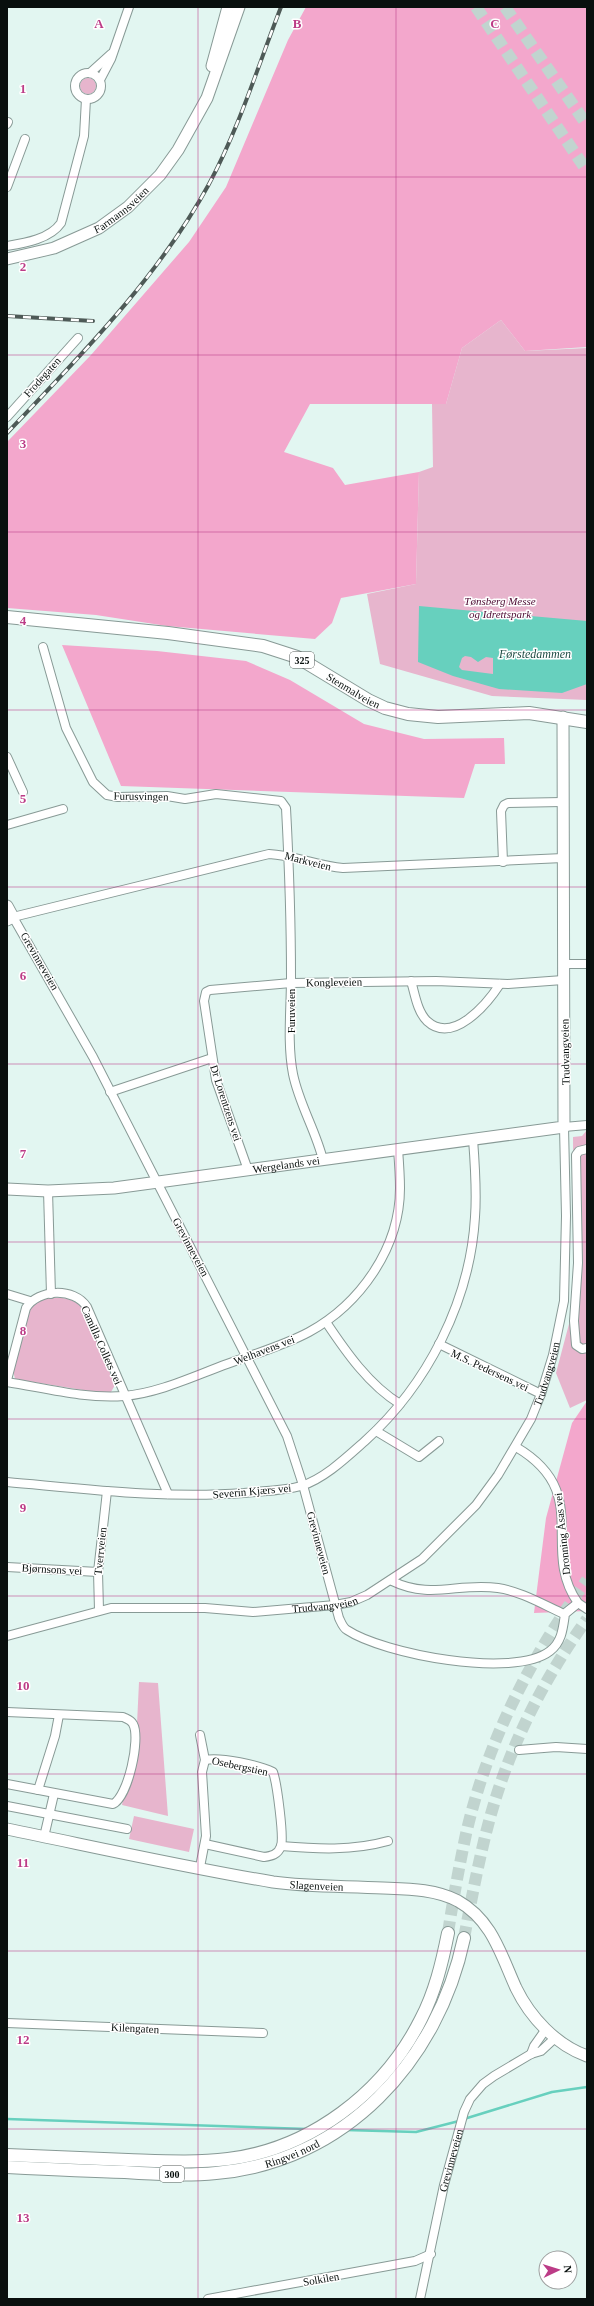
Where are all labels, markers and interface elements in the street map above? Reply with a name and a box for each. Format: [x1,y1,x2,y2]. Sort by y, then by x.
text: A [94,16,104,31]
text: B [293,16,302,31]
text: C [490,16,500,31]
text: 1 [20,81,26,96]
street label: Farmannsveien [92,184,151,236]
text: 2 [20,259,26,274]
street label: Frodegaten [21,354,63,399]
text: 3 [20,436,27,451]
park label: Tønsberg Messe og Idrettspark [464,595,536,620]
text: 4 [20,613,27,628]
water label: Førstedammen [498,647,571,661]
road number: 325 [290,652,314,668]
street label: Stenmalveien [324,670,382,711]
street label: Furusvingen [113,790,169,802]
text: 5 [20,791,27,806]
street label: Markveien [283,849,333,873]
street label: Grevinneveien [19,930,62,992]
text: 6 [20,968,27,983]
street label: Kongleveien [306,976,363,988]
street label: Furuveien [285,988,297,1033]
street label: Trudvangveien [558,1018,572,1085]
street label: Dr Lorentzens vei [208,1063,244,1143]
text: 7 [20,1146,27,1161]
street label: Wergelands vei [252,1154,321,1175]
street label: Grevinneveien [171,1216,212,1279]
street label: Camilla Collets vei [79,1304,125,1386]
text: 8 [20,1323,27,1338]
street label: Welhavens vei [232,1333,296,1367]
street label: Trudvangveien [531,1340,562,1408]
street label: M.S. Pedersens vei [449,1347,531,1393]
street label: Severin Kjærs vei [212,1482,292,1500]
street label: Dronning Åsas vei [552,1492,572,1576]
text: 9 [20,1500,27,1515]
street label: Grevinneveien [305,1510,333,1576]
street label: Tverrveien [92,1526,109,1576]
street label: Bjørnsons vei [21,1561,83,1577]
street label: Trudvangveien [291,1594,360,1615]
text: 10 [17,1678,30,1693]
street label: Osebergstien [211,1754,270,1778]
text: 11 [17,1855,29,1870]
street label: Slagenveien [289,1878,344,1893]
street label: Kilengaten [111,2021,160,2035]
text: 12 [17,2032,30,2047]
street label: Grevinneveien [437,2127,465,2193]
street label: Ringvei nord [263,2137,322,2170]
road number: 300 [160,2166,184,2182]
text: 13 [17,2210,30,2225]
north arrow [538,2250,578,2290]
text: N [562,2265,574,2274]
street label: Solkilen [302,2270,341,2288]

